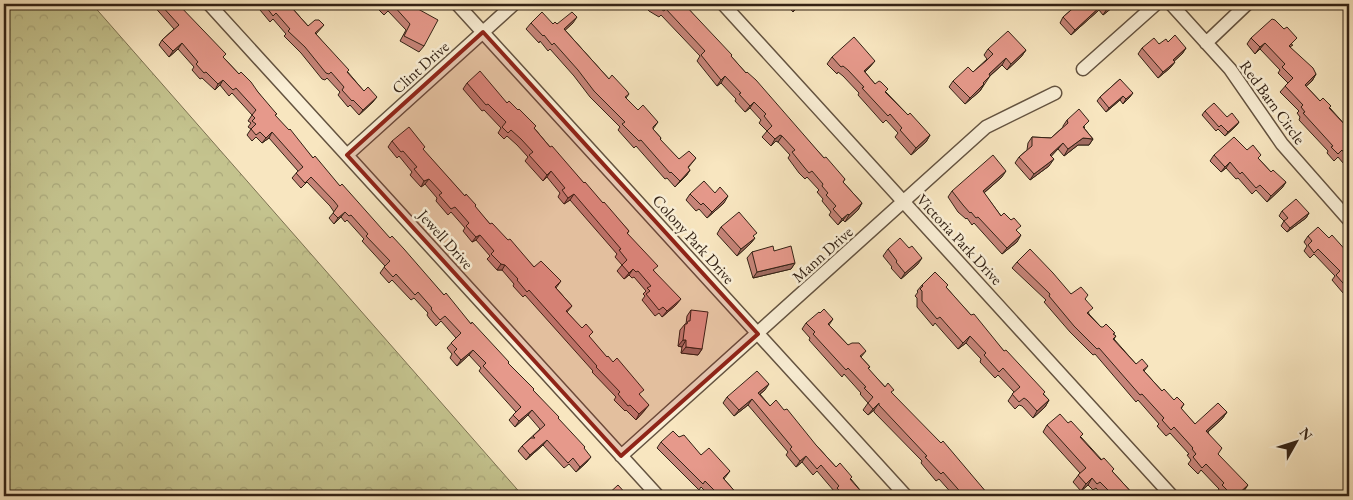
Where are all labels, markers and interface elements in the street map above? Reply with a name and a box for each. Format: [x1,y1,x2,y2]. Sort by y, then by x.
street label: Clint Drive [387,36,453,99]
street label: Red Barn Circle [1235,56,1310,148]
street label: Victoria Park Drive [912,189,1007,289]
street label: Colony Park Drive [648,190,739,289]
street label: Jewell Drive [412,203,478,274]
street label: Mann Drive [788,222,857,287]
north arrow [1270,418,1320,468]
text: N [1296,424,1317,444]

